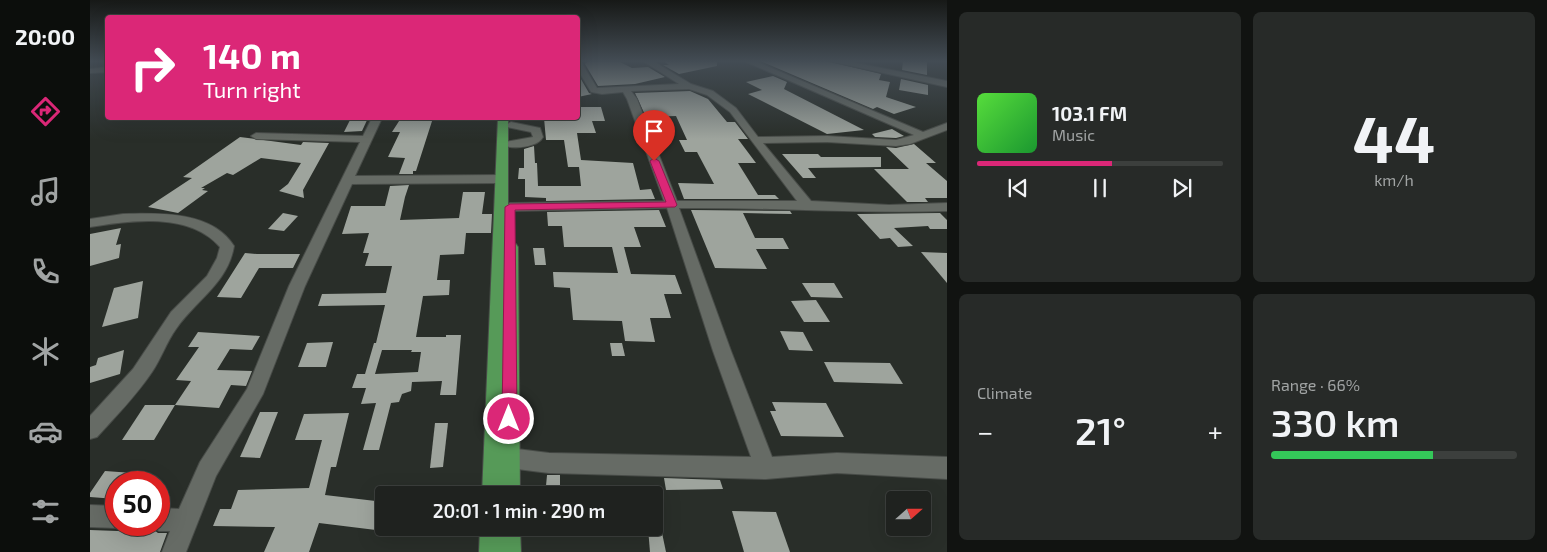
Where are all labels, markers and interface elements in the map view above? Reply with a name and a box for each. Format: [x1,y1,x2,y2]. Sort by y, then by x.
text: 20:00 [15,23,75,49]
text: 140 m [203,34,301,76]
icon: right [120,35,185,100]
text: Turn right [203,76,301,102]
icon: directions [28,94,63,129]
text: 44 [1353,98,1435,176]
text: 103.1 FM [1052,102,1127,125]
pin [633,110,675,161]
icon: arrive [640,117,668,145]
text: Music [1052,125,1095,144]
text: km/h [1374,170,1414,189]
icon: music [28,174,63,209]
icon: previous [1004,174,1032,202]
icon: pause [1086,174,1114,202]
icon: next [1168,174,1196,202]
icon: phone [28,254,63,289]
icon: climate [28,334,63,369]
text: Range · 66% [1271,375,1360,394]
text: Climate [977,383,1032,402]
position arrow [482,392,534,444]
text: 330 km [1271,399,1399,445]
text: 21° [1075,407,1126,453]
icon: car [28,414,63,449]
text: − [977,414,993,448]
text: + [1208,414,1223,448]
speed limit sign: 50 [105,471,170,536]
north arrow [886,491,931,536]
map controls [886,491,931,536]
icon: filters [28,494,63,529]
text: 20:01 · 1 min · 290 m [433,499,605,522]

